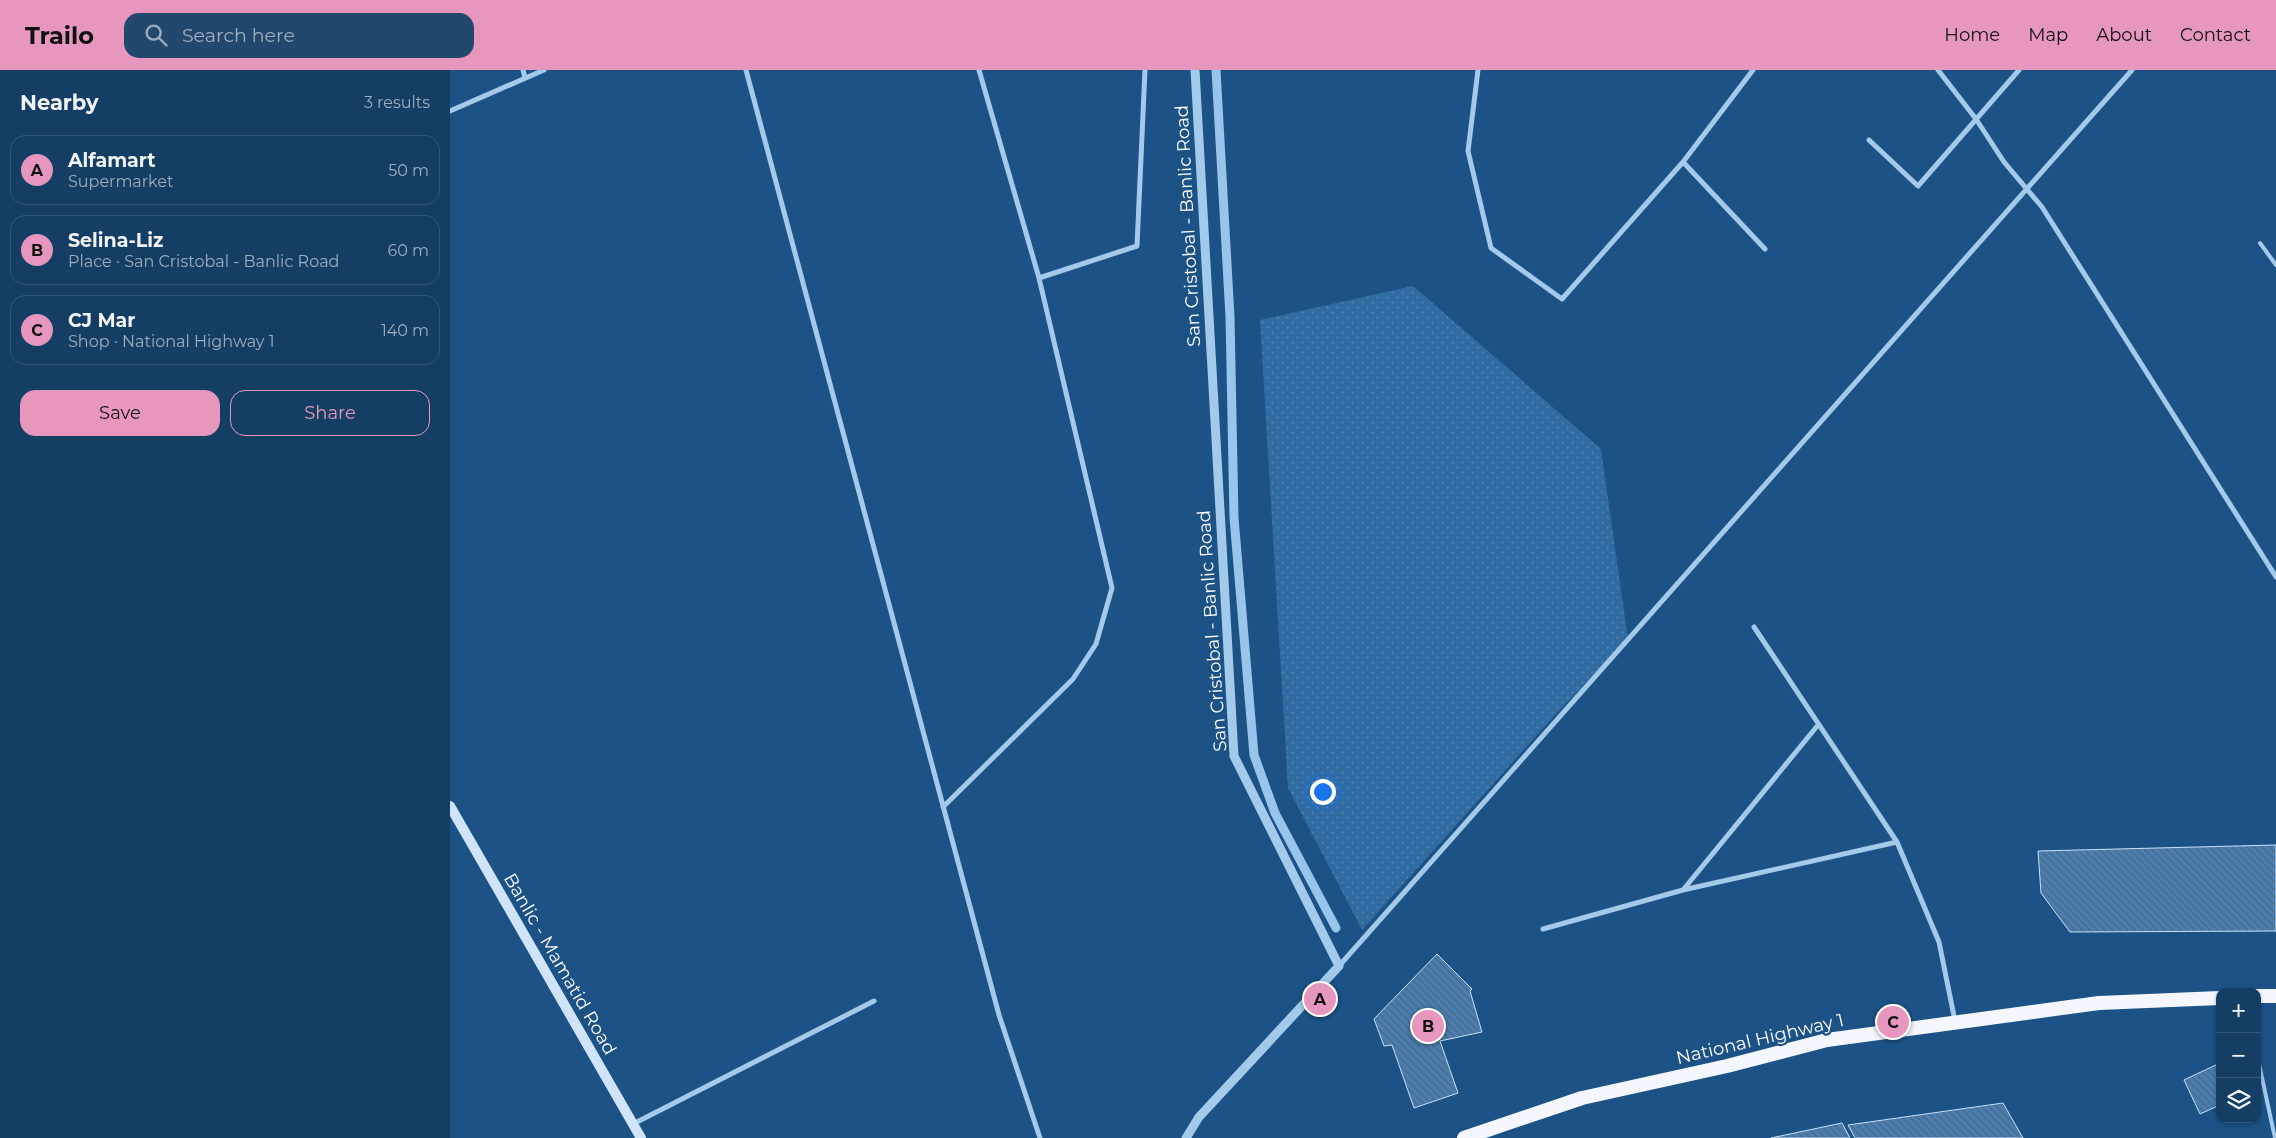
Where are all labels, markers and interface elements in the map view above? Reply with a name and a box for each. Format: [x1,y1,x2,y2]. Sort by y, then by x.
search box [124,13,474,58]
text: Trailo [25,21,94,50]
icon: search [142,21,170,49]
text: Search here [182,24,295,47]
text: Home [1944,24,2000,46]
text: Map [2028,24,2068,46]
text: About [2096,24,2152,46]
text: Contact [2180,24,2251,46]
text: Nearby [20,90,99,115]
text: 3 results [364,93,430,112]
street label: San Cristobal - Banlic Road [1171,105,1205,347]
text: Alfamart [68,149,156,172]
text: A [31,161,43,180]
text: 50 m [388,161,429,180]
text: Supermarket [68,172,174,191]
text: Selina-Liz [68,229,163,252]
text: B [31,241,43,260]
text: 60 m [387,241,429,260]
text: Place · San Cristobal - Banlic Road [68,252,339,271]
text: CJ Mar [68,309,135,332]
text: C [31,321,43,340]
text: 140 m [381,321,429,340]
text: Shop · National Highway 1 [68,332,274,351]
button: Save [20,390,220,436]
button: Share [230,390,430,436]
street label: San Cristobal - Banlic Road [1193,509,1231,753]
your location [1310,779,1336,805]
street label: Banlic - Mamatid Road [499,869,621,1059]
pin: A [1304,980,1336,1018]
map controls [2216,988,2261,1123]
button: + [2216,988,2261,1033]
pin: C [1877,1003,1909,1041]
pin: B [1412,1007,1444,1045]
street label: National Highway 1 [1674,1009,1846,1069]
button: − [2216,1033,2261,1078]
button: layers [2216,1078,2261,1123]

